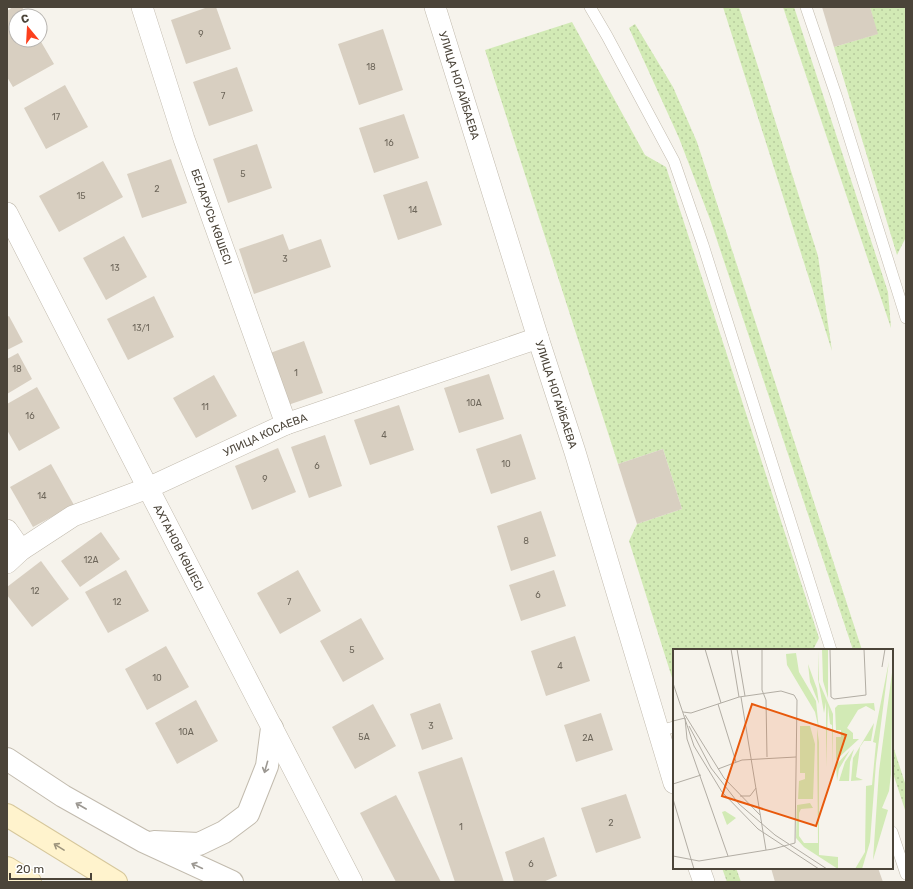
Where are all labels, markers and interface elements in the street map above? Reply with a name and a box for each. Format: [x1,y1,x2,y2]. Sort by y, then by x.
north arrow [8,8,48,48]
text: С [19,12,31,26]
house number: 9 [198,29,204,39]
street label: УЛИЦА НОГАЙБАЕВА [436,30,482,142]
house number: 18 [366,62,376,72]
house number: 7 [221,91,226,101]
house number: 17 [52,112,61,122]
house number: 16 [384,138,394,148]
street label: БЕЛАРУСЬ КӨШЕСІ [189,167,235,266]
house number: 5 [240,169,246,179]
house number: 2 [154,184,160,194]
house number: 15 [76,191,86,201]
house number: 14 [408,205,418,215]
house number: 3 [282,254,288,264]
house number: 13 [110,263,120,273]
house number: 13/1 [132,323,150,333]
street label: УЛИЦА НОГАЙБАЕВА [533,339,580,451]
house number: 18 [12,364,22,374]
house number: 1 [294,368,298,378]
house number: 10А [466,398,482,408]
house number: 11 [201,402,209,412]
house number: 16 [25,411,35,421]
street label: УЛИЦА КОСАЕВА [221,411,309,459]
house number: 4 [381,430,387,440]
house number: 10 [501,459,511,469]
house number: 6 [314,461,320,471]
house number: 9 [262,474,268,484]
house number: 14 [37,491,47,501]
street label: АХТАНОВ КӨШЕСІ [151,502,207,593]
house number: 8 [523,536,529,546]
house number: 12А [83,555,99,565]
house number: 12 [30,586,40,596]
house number: 6 [535,590,541,600]
house number: 12 [112,597,122,607]
house number: 7 [287,597,292,607]
house number: 5 [349,645,355,655]
inset map [673,649,893,869]
house number: 4 [557,661,563,671]
house number: 10 [152,673,162,683]
house number: 3 [428,721,434,731]
house number: 10А [178,727,194,737]
house number: 5А [358,732,370,742]
house number: 2А [582,733,594,743]
one-way arrow [262,760,269,773]
one-way arrow [75,802,87,810]
house number: 2 [608,818,614,828]
house number: 1 [459,822,463,832]
one-way arrow [54,843,65,851]
scale bar [10,855,91,881]
house number: 6 [528,859,534,869]
text: 20 m [16,862,44,876]
one-way arrow [191,862,203,869]

